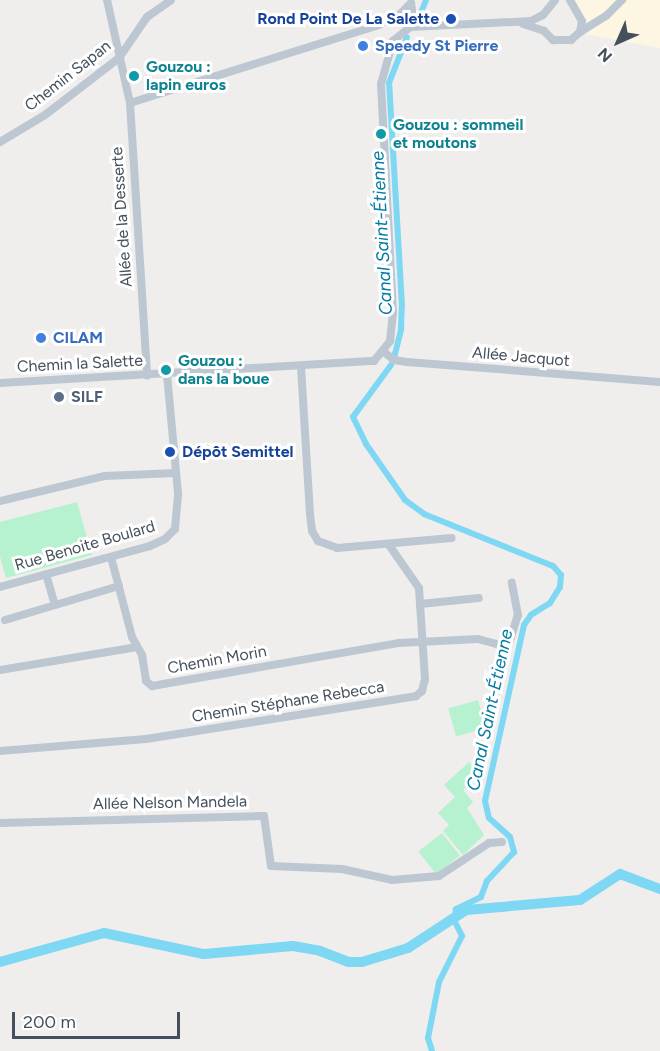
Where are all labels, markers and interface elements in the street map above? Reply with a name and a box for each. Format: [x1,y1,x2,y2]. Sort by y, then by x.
place label: Rond Point De La Salette [257,9,439,29]
marker: Rond Point De La Salette [444,12,458,26]
north arrow [588,12,648,72]
street label: Chemin Sapan [21,36,115,116]
place label: Speedy St Pierre [375,36,498,56]
marker: Speedy St Pierre [356,39,370,53]
text: N [594,44,616,66]
place label: Gouzou : lapin euros [146,57,226,95]
marker: Gouzou : lapin euros [127,69,141,83]
place label: Gouzou : sommeil et moutons [393,115,523,153]
marker: Gouzou : sommeil et moutons [374,127,388,141]
street label: Allée de la Desserte [108,146,136,288]
water label: Canal Saint-Étienne [367,150,397,316]
place label: CILAM [53,328,103,348]
marker: CILAM [34,331,48,345]
street label: Allée Jacquot [471,343,571,371]
street label: Chemin la Salette [17,351,143,377]
place label: Gouzou : dans la boue [178,351,269,389]
marker: Gouzou : dans la boue [159,363,173,377]
place label: SILF [71,387,103,407]
marker: SILF [52,390,66,404]
place label: Dépôt Semittel [182,442,294,462]
marker: Dépôt Semittel [163,445,177,459]
street label: Rue Benoite Boulard [13,517,157,575]
water label: Canal Saint-Étienne [462,627,518,793]
street label: Chemin Morin [166,642,268,678]
street label: Chemin Stéphane Rebecca [190,677,386,727]
street label: Allée Nelson Mandela [93,792,247,814]
scale bar [15,1000,183,1038]
text: 200 m [23,1011,76,1033]

